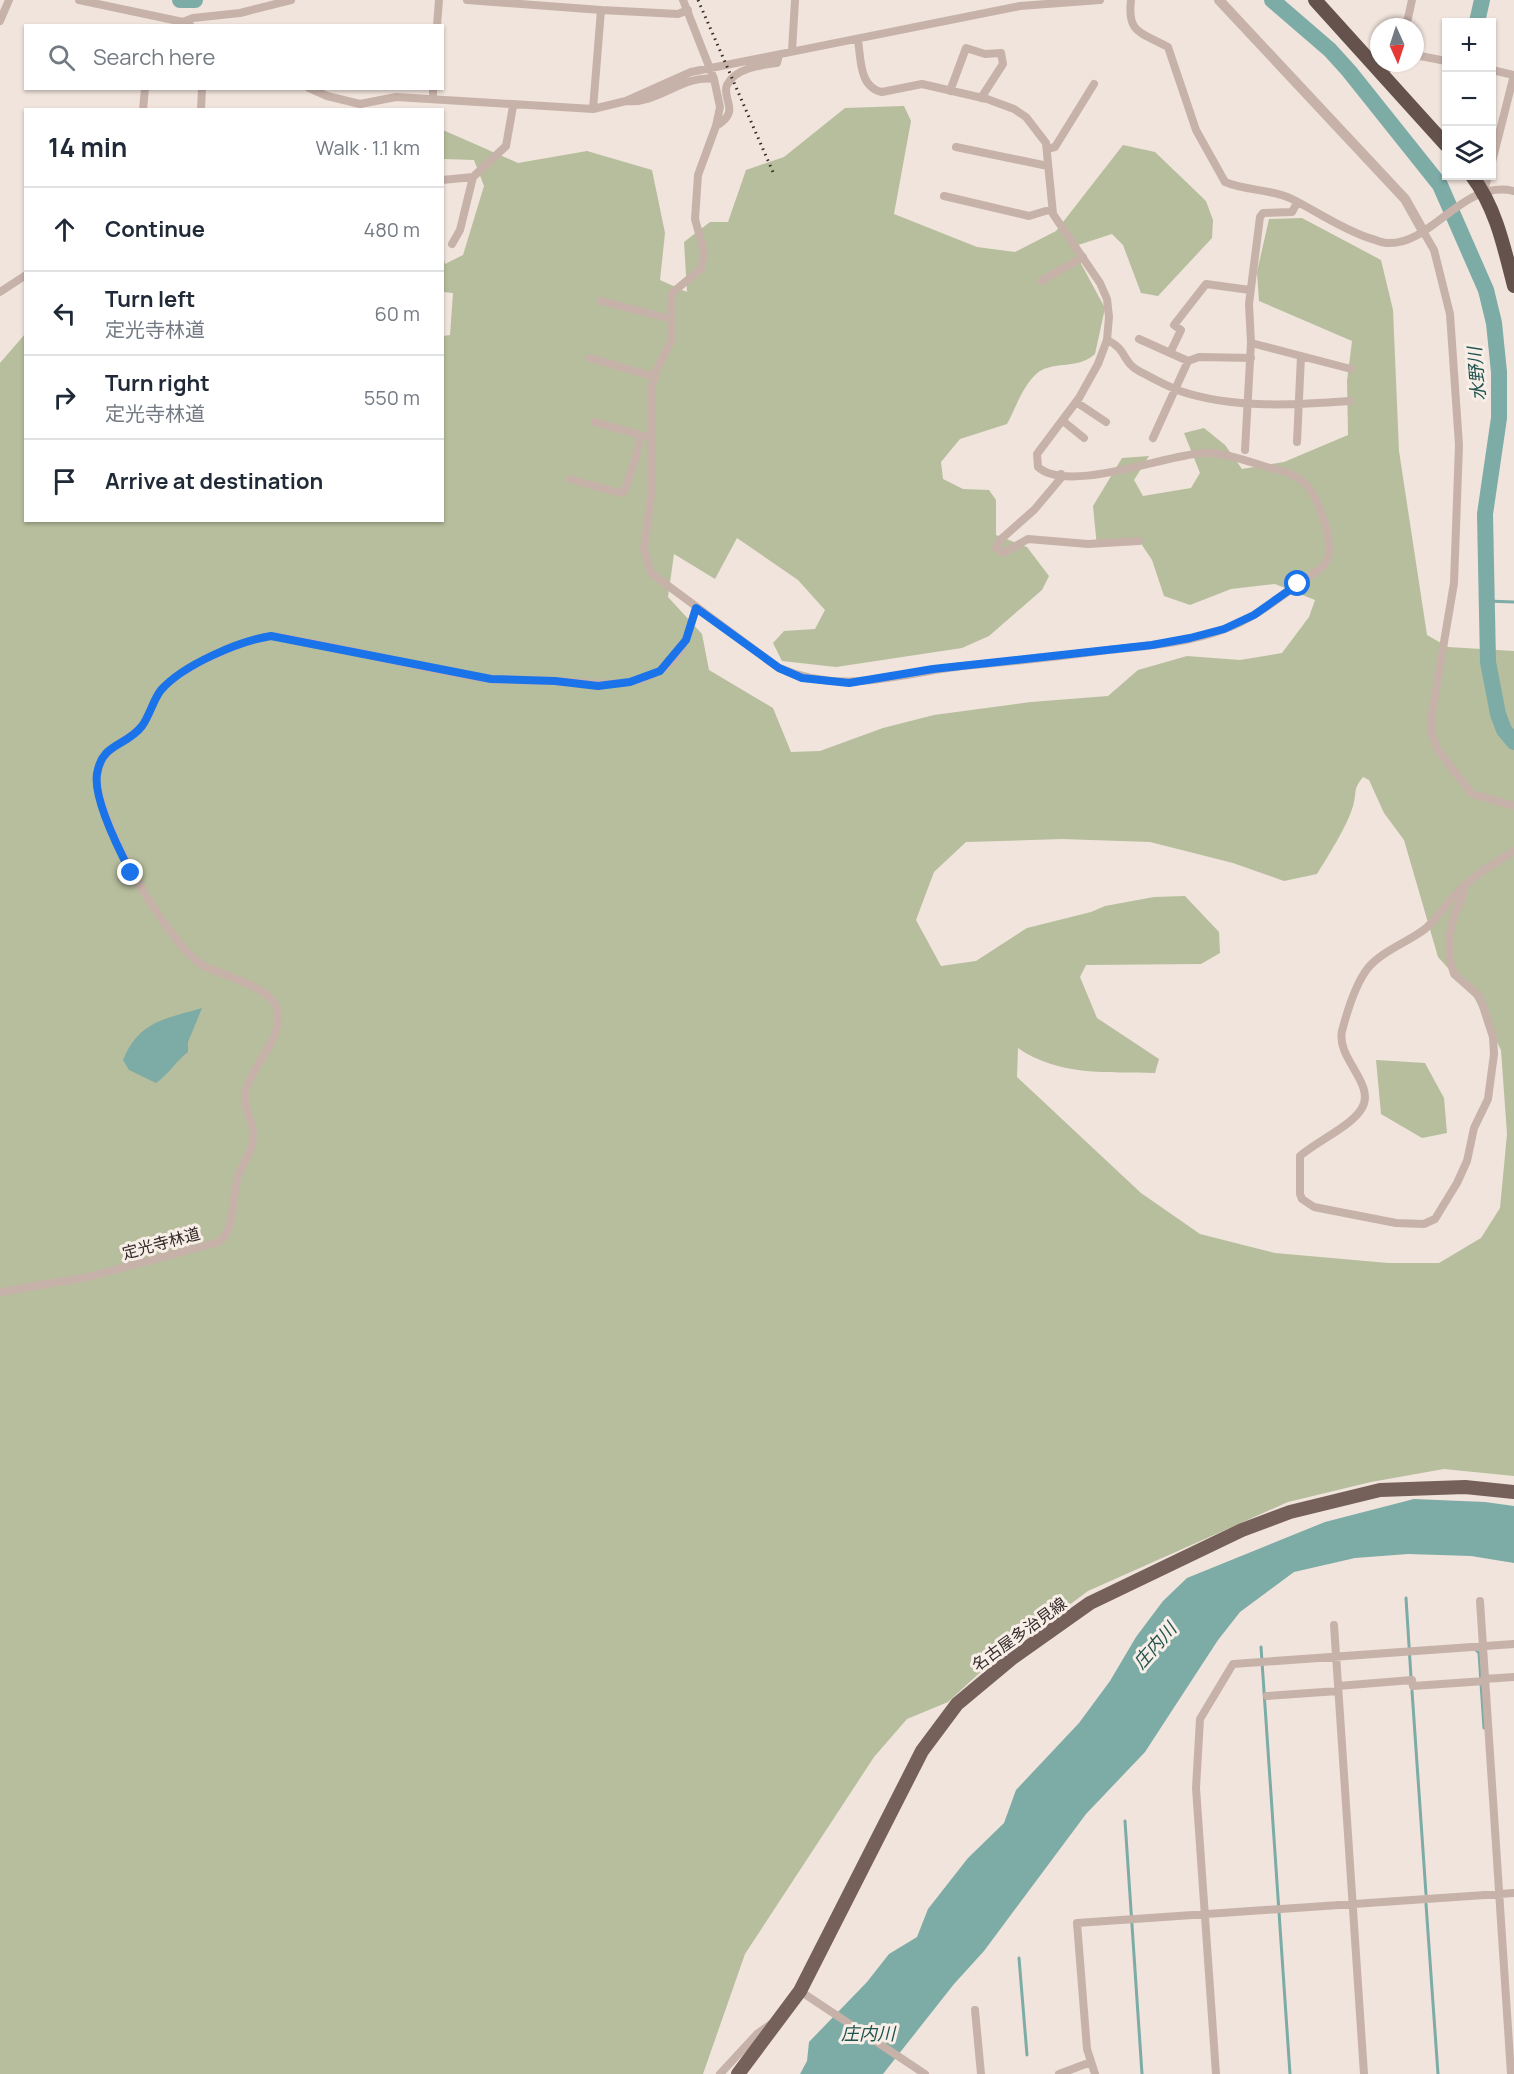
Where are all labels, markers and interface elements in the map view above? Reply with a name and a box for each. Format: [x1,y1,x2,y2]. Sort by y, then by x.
north arrow [1370,18,1424,72]
map controls [1442,18,1496,180]
button: + [1442,18,1496,72]
search box [24,24,444,90]
icon: search [45,41,78,74]
text: Search here [93,42,215,72]
button: − [1442,72,1496,126]
button: layers [1442,126,1496,180]
text: 14 min [48,129,127,165]
text: Walk · 1.1 km [316,134,420,161]
icon: ahead [48,213,81,246]
text: Continue [105,214,205,244]
text: 480 m [363,216,420,243]
text: Turn left [105,284,195,314]
icon: left [48,297,81,330]
text: 60 m [374,300,420,327]
text: 定光寺林道 [105,316,205,343]
water label: 水野川 [1462,344,1490,402]
text: Turn right [105,368,210,398]
icon: right [48,381,81,414]
text: 550 m [364,384,420,411]
text: 定光寺林道 [105,400,205,427]
icon: arrive [48,465,81,498]
text: Arrive at destination [105,466,323,496]
route start [1284,570,1310,596]
route end [117,859,143,885]
street label: 定光寺林道 [120,1222,202,1264]
street label: 名古屋多治見線 [967,1592,1071,1676]
water label: 庄内川 [1127,1616,1182,1674]
water label: 庄内川 [841,2021,897,2045]

